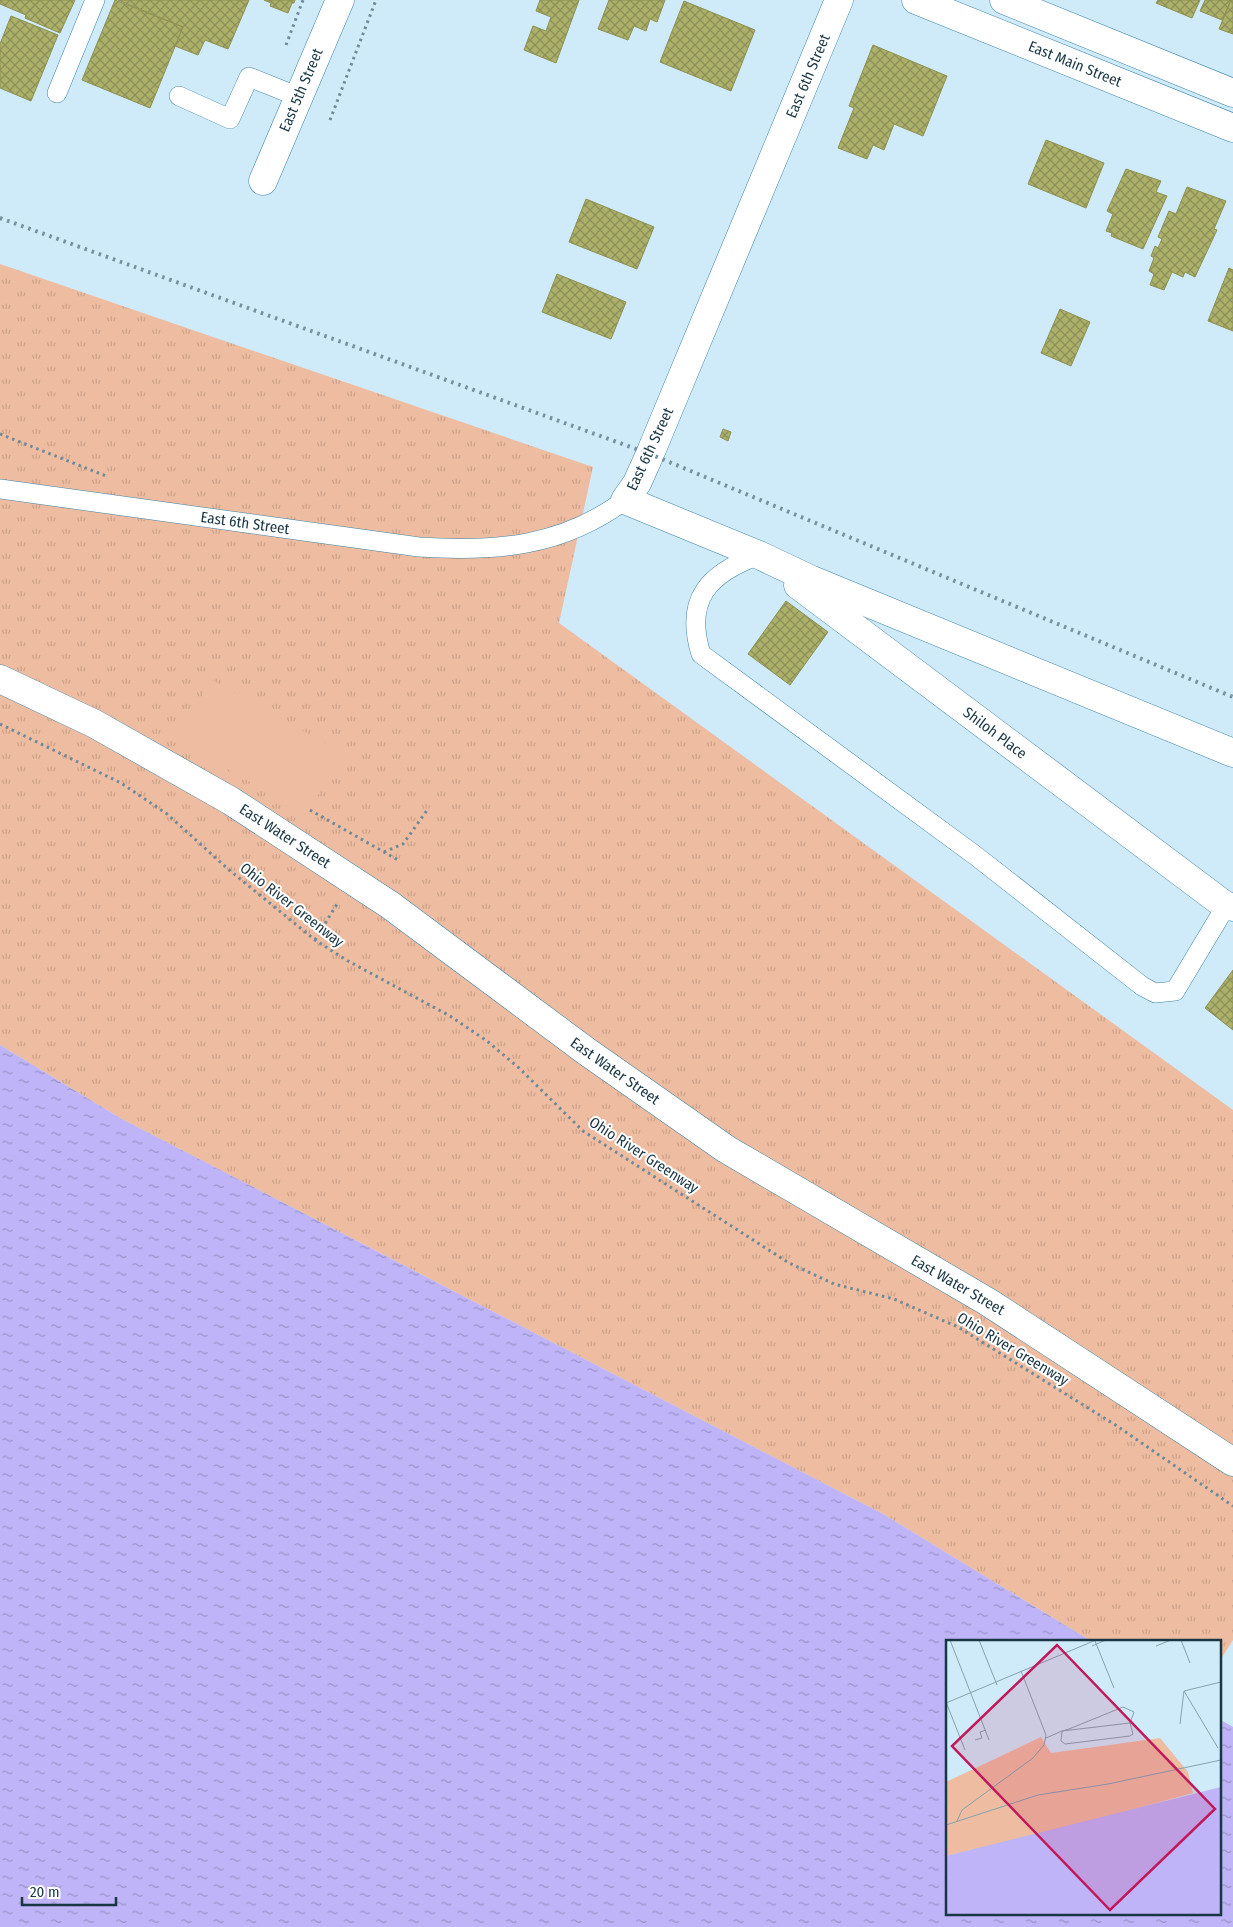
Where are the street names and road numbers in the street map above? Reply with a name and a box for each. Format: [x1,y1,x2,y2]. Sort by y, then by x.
street label: East 6th Street [782,31,834,121]
street label: East Main Street [1026,37,1124,91]
street label: East 5th Street [275,45,327,134]
street label: East 6th Street [623,405,677,493]
street label: East 6th Street [199,508,291,538]
street label: Shiloh Place [960,703,1030,763]
street label: East Water Street [236,800,334,872]
street label: Ohio River Greenway [236,859,348,951]
street label: East Water Street [567,1034,663,1108]
street label: Ohio River Greenway [586,1113,702,1197]
street label: East Water Street [908,1251,1008,1319]
street label: Ohio River Greenway [954,1309,1072,1390]

